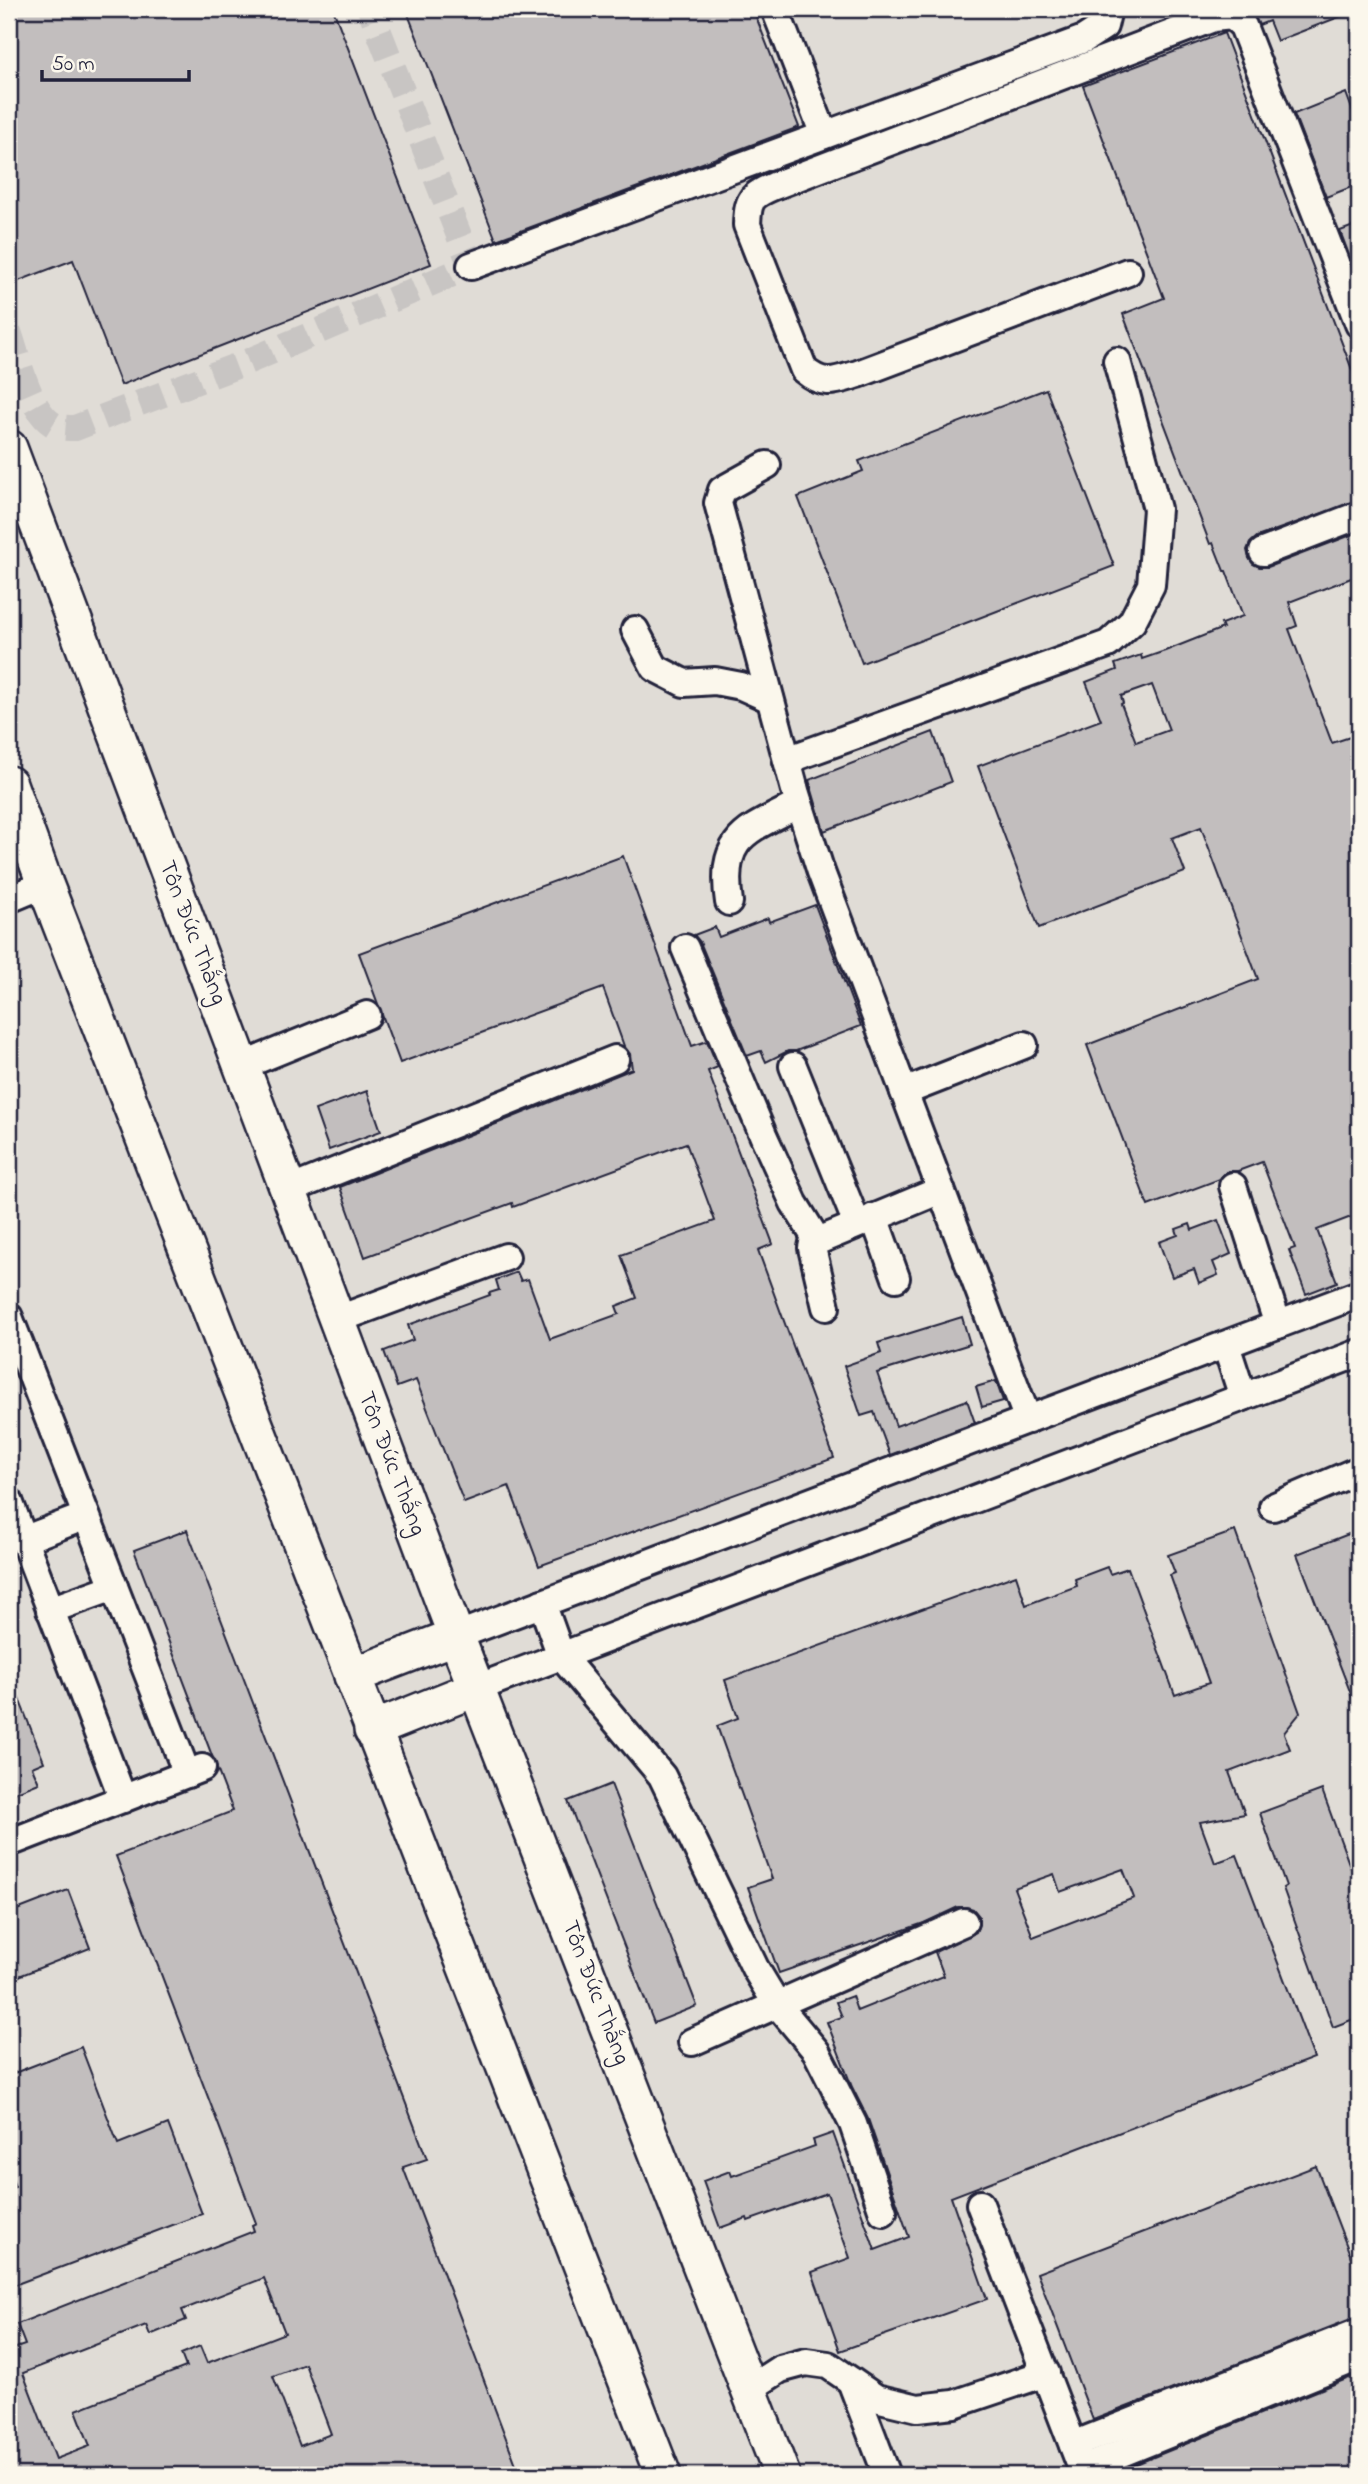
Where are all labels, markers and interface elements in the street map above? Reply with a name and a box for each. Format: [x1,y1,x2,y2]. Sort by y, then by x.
scale bar [42,38,189,82]
text: 50 m [52,50,95,80]
street label: Tôn Đức Thắng [148,856,236,1010]
street label: Tôn Đức Thắng [347,1387,435,1541]
street label: Tôn Đức Thắng [551,1916,639,2070]

